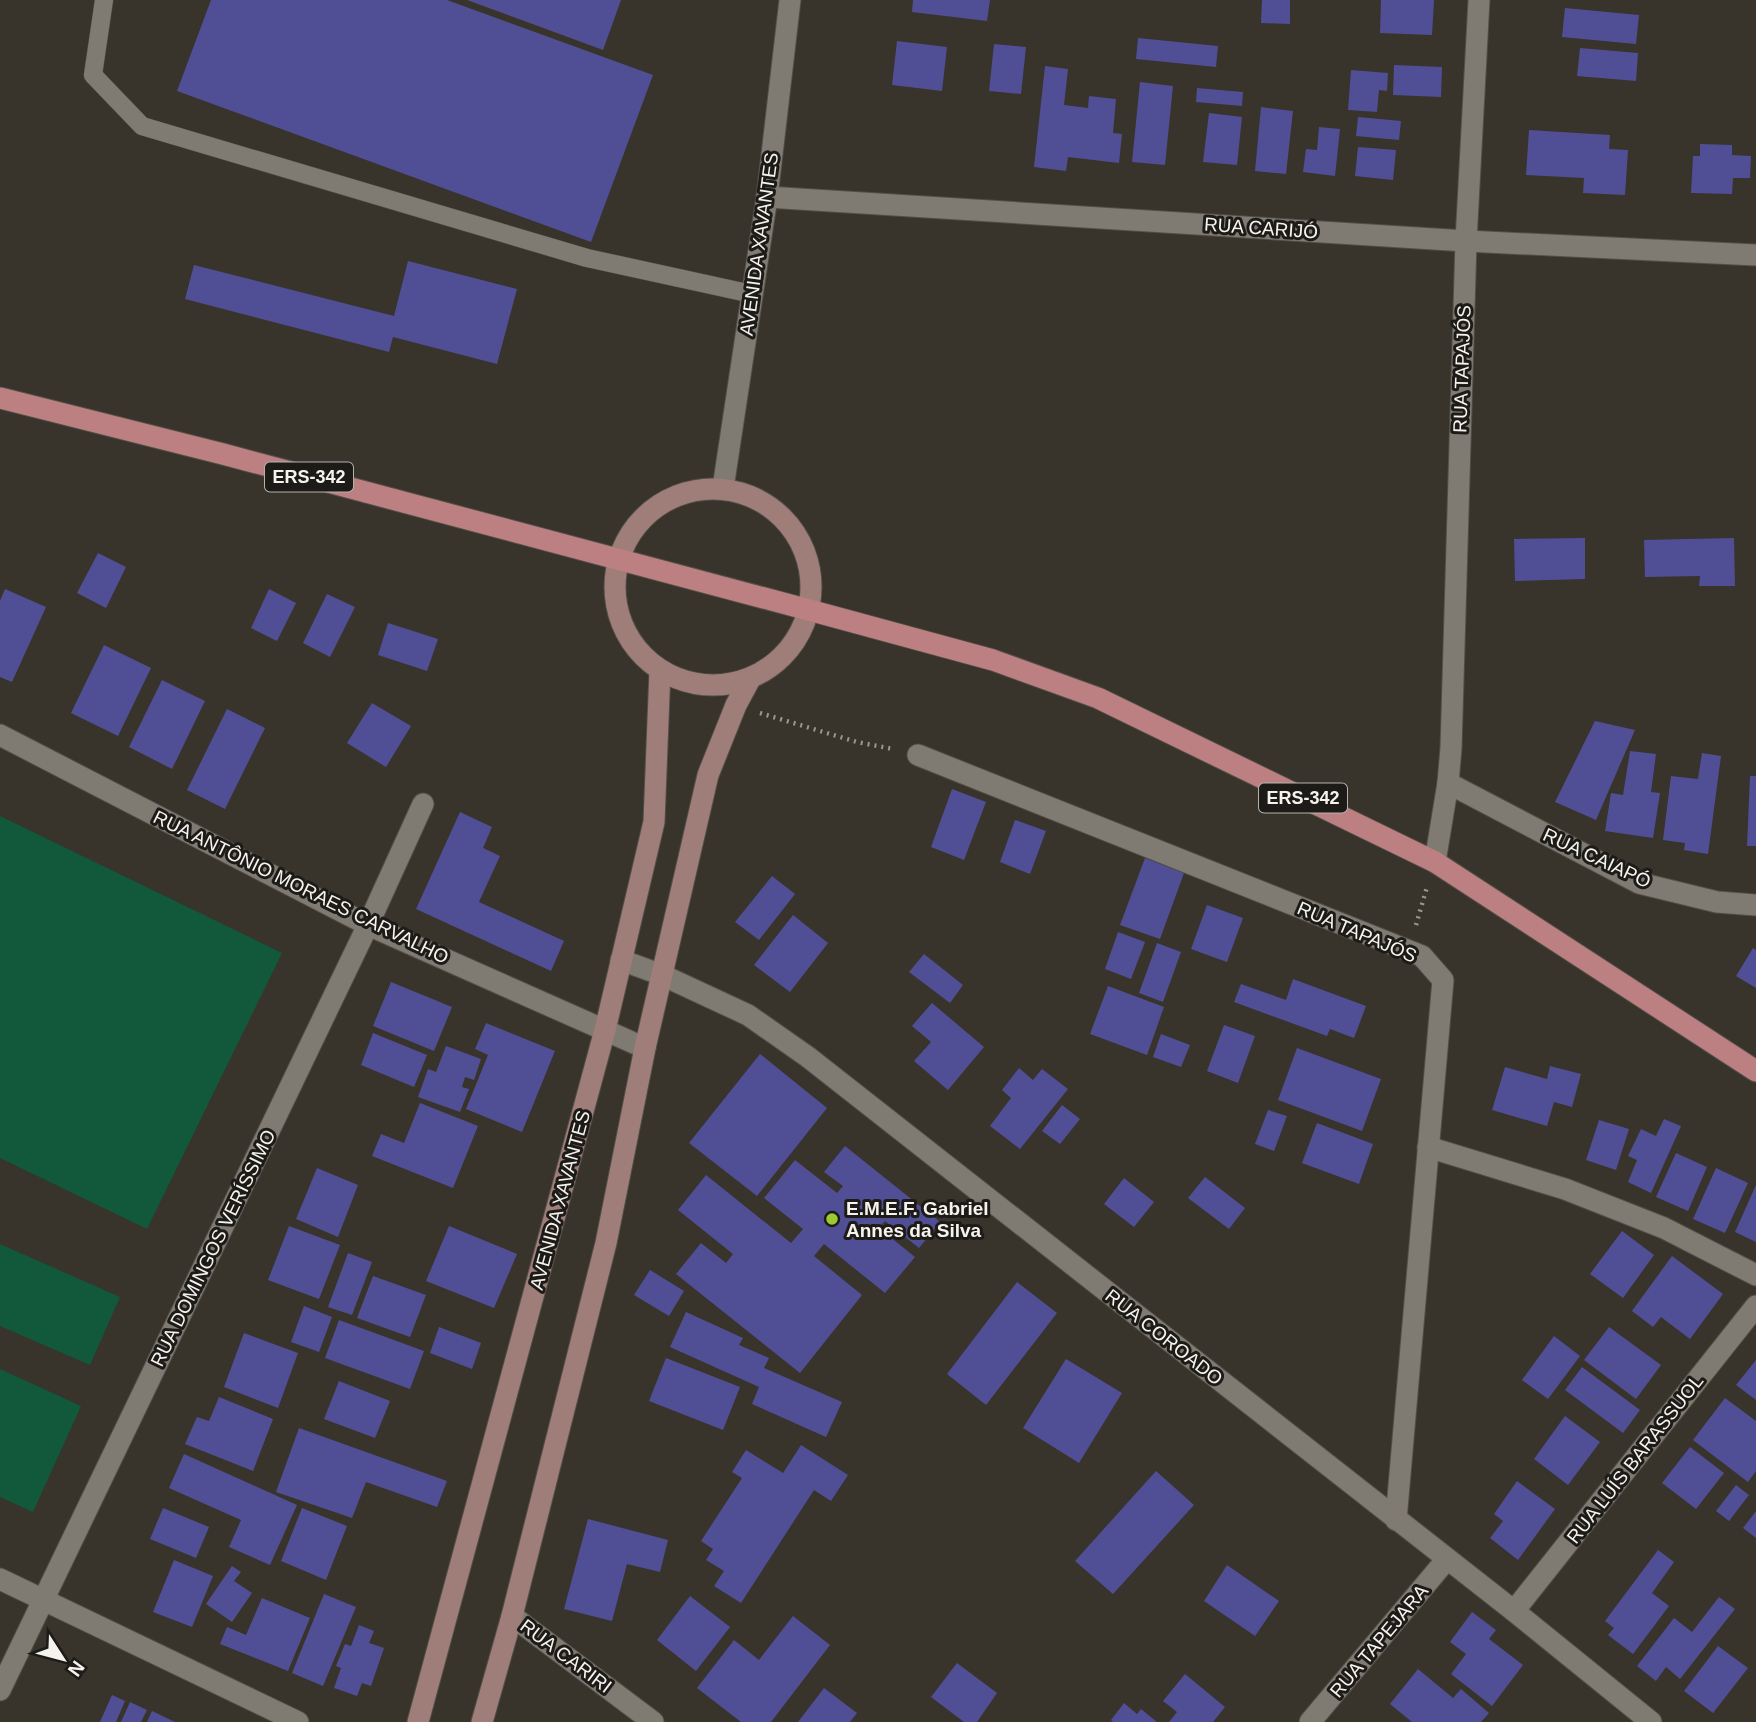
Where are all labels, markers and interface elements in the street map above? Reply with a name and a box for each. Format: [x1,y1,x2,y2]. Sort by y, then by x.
street label: AVENIDA XAVANTES [736,151,782,337]
street label: RUA CARIJÓ [1203,214,1319,242]
street label: RUA TAPAJÓS [1449,305,1475,433]
road number: ERS-342 [265,462,353,491]
road number: ERS-342 [1259,784,1347,812]
street label: RUA ANTÔNIO MORAES CARVALHO [150,806,452,968]
street label: RUA CAIAPÓ [1540,824,1654,892]
street label: RUA TAPAJÓS [1294,897,1420,967]
street label: AVENIDA XAVANTES [526,1108,594,1292]
street label: RUA DOMINGOS VERÍSSIMO [146,1126,280,1370]
place label: E.M.E.F. Gabriel Annes da Silva [846,1198,989,1241]
marker: E.M.E.F. Gabriel Annes da Silva [824,1211,840,1227]
street label: RUA COROADO [1101,1285,1227,1389]
street label: RUA LUÍS BARASSUOL [1563,1371,1707,1547]
street label: RUA TAPEJARA [1326,1580,1432,1702]
street label: RUA CARIRI [516,1615,616,1697]
north arrow [28,1624,98,1694]
text: N [64,1657,89,1680]

